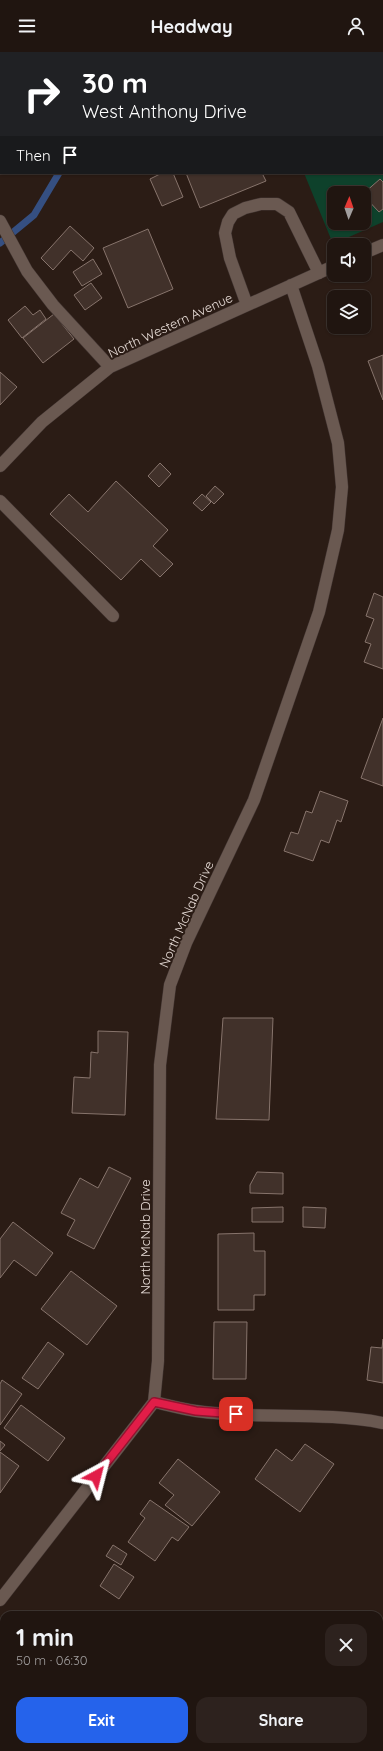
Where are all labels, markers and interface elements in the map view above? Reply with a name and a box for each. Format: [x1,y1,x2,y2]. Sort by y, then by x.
icon: menu [16,15,38,37]
text: Headway [150,15,233,38]
icon: person [345,15,367,37]
text: 30 m [82,65,148,100]
icon: right [16,68,68,120]
text: West Anthony Drive [82,100,247,123]
icon: arrive [59,144,81,166]
text: Then [16,146,51,165]
north arrow [327,186,371,230]
map controls [327,186,371,334]
button: sound [327,238,371,282]
street label: North Western Avenue [105,289,235,361]
button: layers [327,290,371,334]
street label: North McNab Drive [155,858,217,970]
street label: North McNab Drive [137,1179,153,1295]
pin [219,1397,253,1431]
icon: arrive [225,1403,247,1425]
position arrow [75,1455,117,1497]
text: 1 min [16,1622,74,1652]
button: close [325,1624,367,1666]
text: 50 m · 06:30 [16,1652,88,1668]
button: Exit [16,1697,188,1743]
button: Share [196,1697,367,1743]

